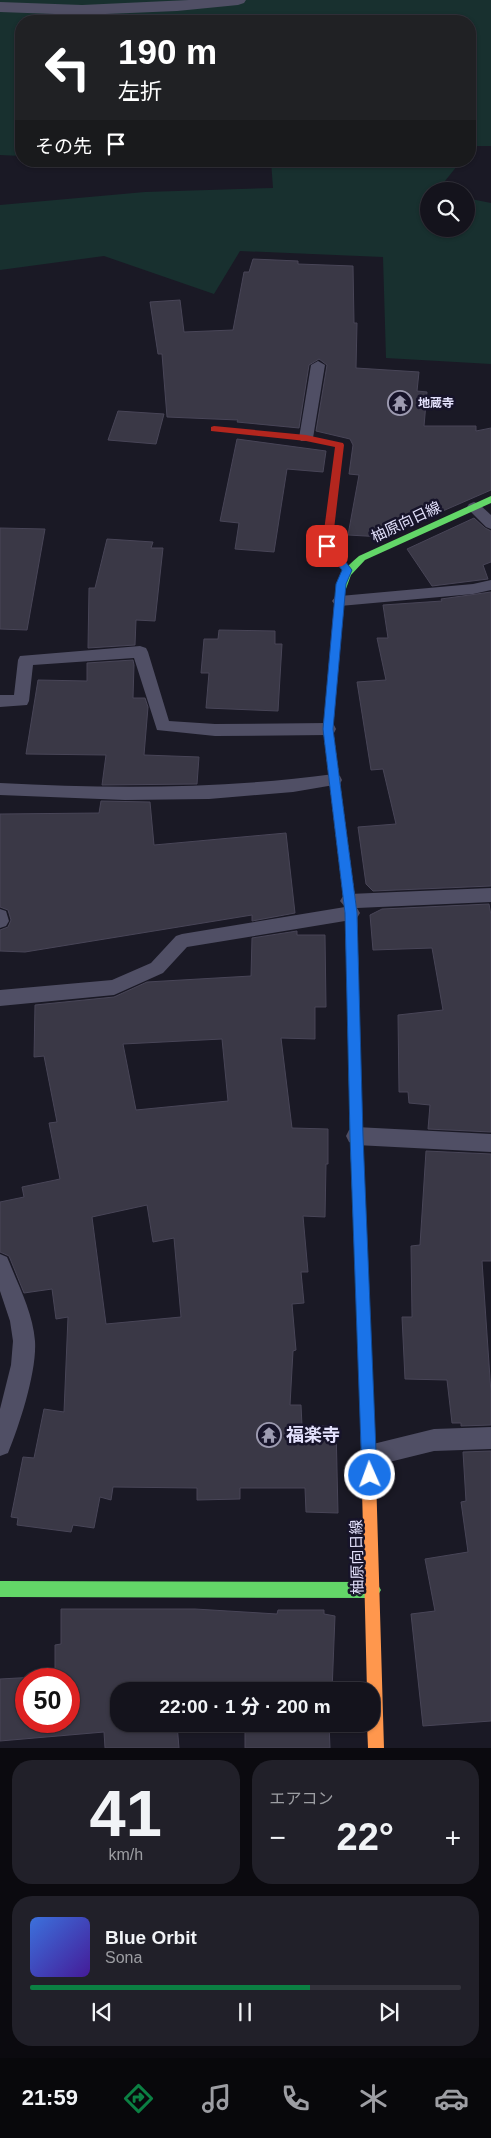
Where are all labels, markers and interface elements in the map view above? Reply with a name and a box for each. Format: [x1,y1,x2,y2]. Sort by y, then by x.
text: 190 m [118,32,217,71]
icon: left [35,35,100,100]
text: 左折 [118,79,162,104]
icon: arrive [102,130,130,158]
text: その先 [35,136,92,157]
map controls [420,182,475,237]
button: search [420,182,475,237]
temple icon: 地蔵寺 [387,390,413,416]
place label: 地蔵寺 [418,396,454,410]
street label: 柚原向日線 [368,498,443,545]
pin [306,525,348,567]
icon: arrive [313,532,341,560]
temple icon: 福楽寺 [256,1422,282,1448]
place label: 福楽寺 [286,1425,340,1445]
position arrow [343,1448,395,1500]
street label: 柚原向日線 [347,1519,366,1595]
speed limit sign: 50 [15,1668,80,1733]
text: 22:00 · 1 分 · 200 m [159,1696,331,1717]
text: 41 [90,1777,162,1850]
text: エアコン [270,1790,334,1807]
text: 22° [337,1816,394,1858]
text: − [270,1822,286,1853]
text: + [445,1822,461,1853]
text: km/h [108,1846,143,1863]
text: Blue Orbit [105,1927,197,1948]
text: Sona [105,1949,142,1966]
icon: previous [88,1998,116,2026]
icon: pause [231,1998,259,2026]
icon: next [375,1998,403,2026]
icon: directions [121,2081,156,2116]
icon: music [199,2081,234,2116]
icon: phone [278,2081,313,2116]
icon: climate [356,2081,391,2116]
icon: car [434,2081,469,2116]
text: 21:59 [22,2085,78,2110]

